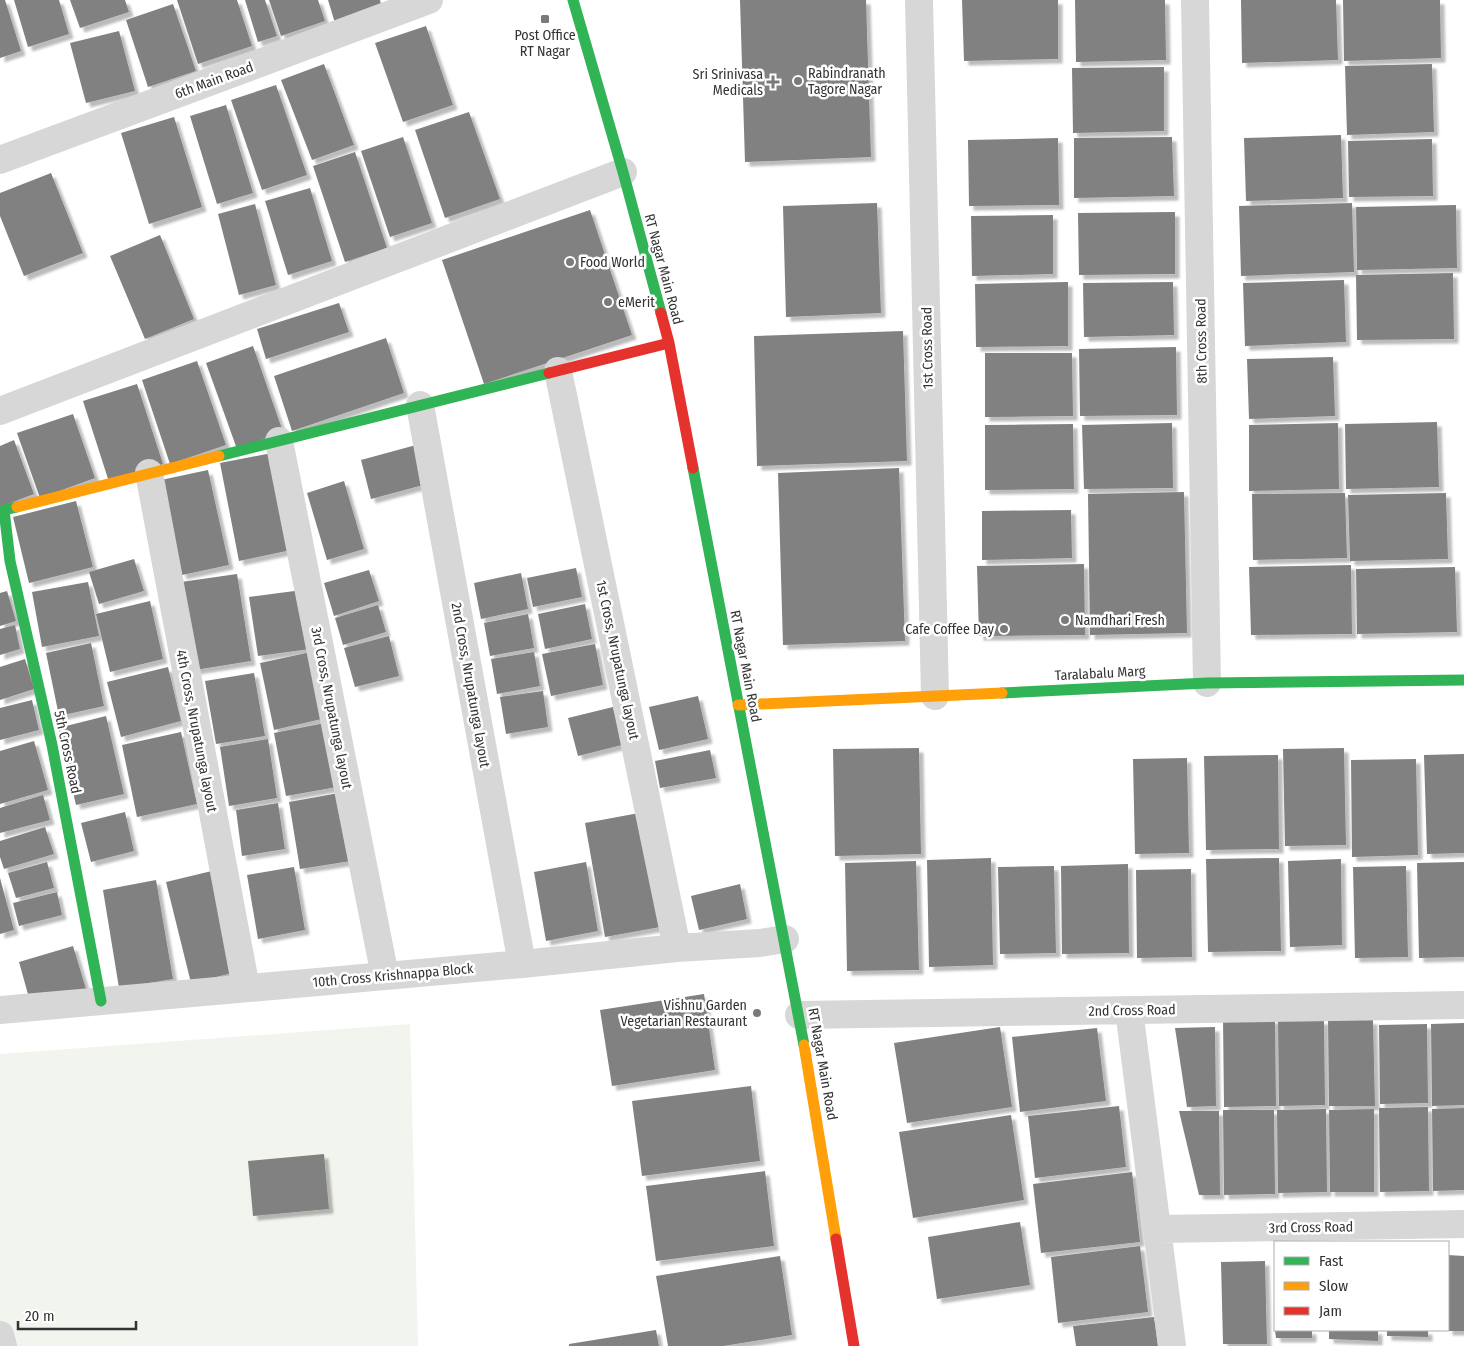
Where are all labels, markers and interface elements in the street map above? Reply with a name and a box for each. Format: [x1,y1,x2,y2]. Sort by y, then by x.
marker: Post Office RT Nagar [539,13,551,25]
place label: Post Office RT Nagar [514,27,576,60]
street label: 6th Main Road [173,58,256,103]
place label: Rabindranath Tagore Nagar [808,65,886,98]
place label: Sri Srinivasa Medicals [693,66,763,99]
marker: Rabindranath Tagore Nagar [792,75,804,87]
marker: Sri Srinivasa Medicals [767,76,779,88]
street label: RT Nagar Main Road [641,212,686,326]
place label: Food World [580,254,645,271]
marker: Food World [564,256,576,268]
place label: eMerit [618,294,655,311]
marker: eMerit [602,296,614,308]
street label: 8th Cross Road [1192,298,1211,384]
street label: 1st Cross Road [918,307,937,389]
street label: 1st Cross, Nrupatunga layout [592,579,643,742]
street label: 2nd Cross, Nrupatunga layout [448,601,493,769]
street label: RT Nagar Main Road [726,609,765,724]
place label: Namdhari Fresh [1075,612,1165,629]
marker: Namdhari Fresh [1059,614,1071,626]
place label: Cafe Coffee Day [905,621,995,638]
marker: Cafe Coffee Day [998,623,1010,635]
street label: 3rd Cross, Nrupatunga layout [307,626,356,791]
street label: 4th Cross, Nrupatunga layout [172,648,221,814]
street label: Taralabalu Marg [1054,663,1146,684]
street label: 5th Cross Road [50,709,85,795]
street label: 10th Cross Krishnappa Block [312,960,475,991]
place label: Vishnu Garden Vegetarian Restaurant [621,997,747,1030]
street label: 2nd Cross Road [1088,1001,1176,1020]
marker: Vishnu Garden Vegetarian Restaurant [751,1007,763,1019]
street label: RT Nagar Main Road [804,1007,841,1122]
street label: 3rd Cross Road [1269,1218,1353,1237]
legend [1274,1241,1449,1331]
text: Fast [1319,1252,1343,1270]
text: Slow [1319,1277,1348,1295]
scale bar [18,1298,135,1330]
text: Jam [1319,1302,1342,1320]
text: 20 m [25,1307,55,1325]

